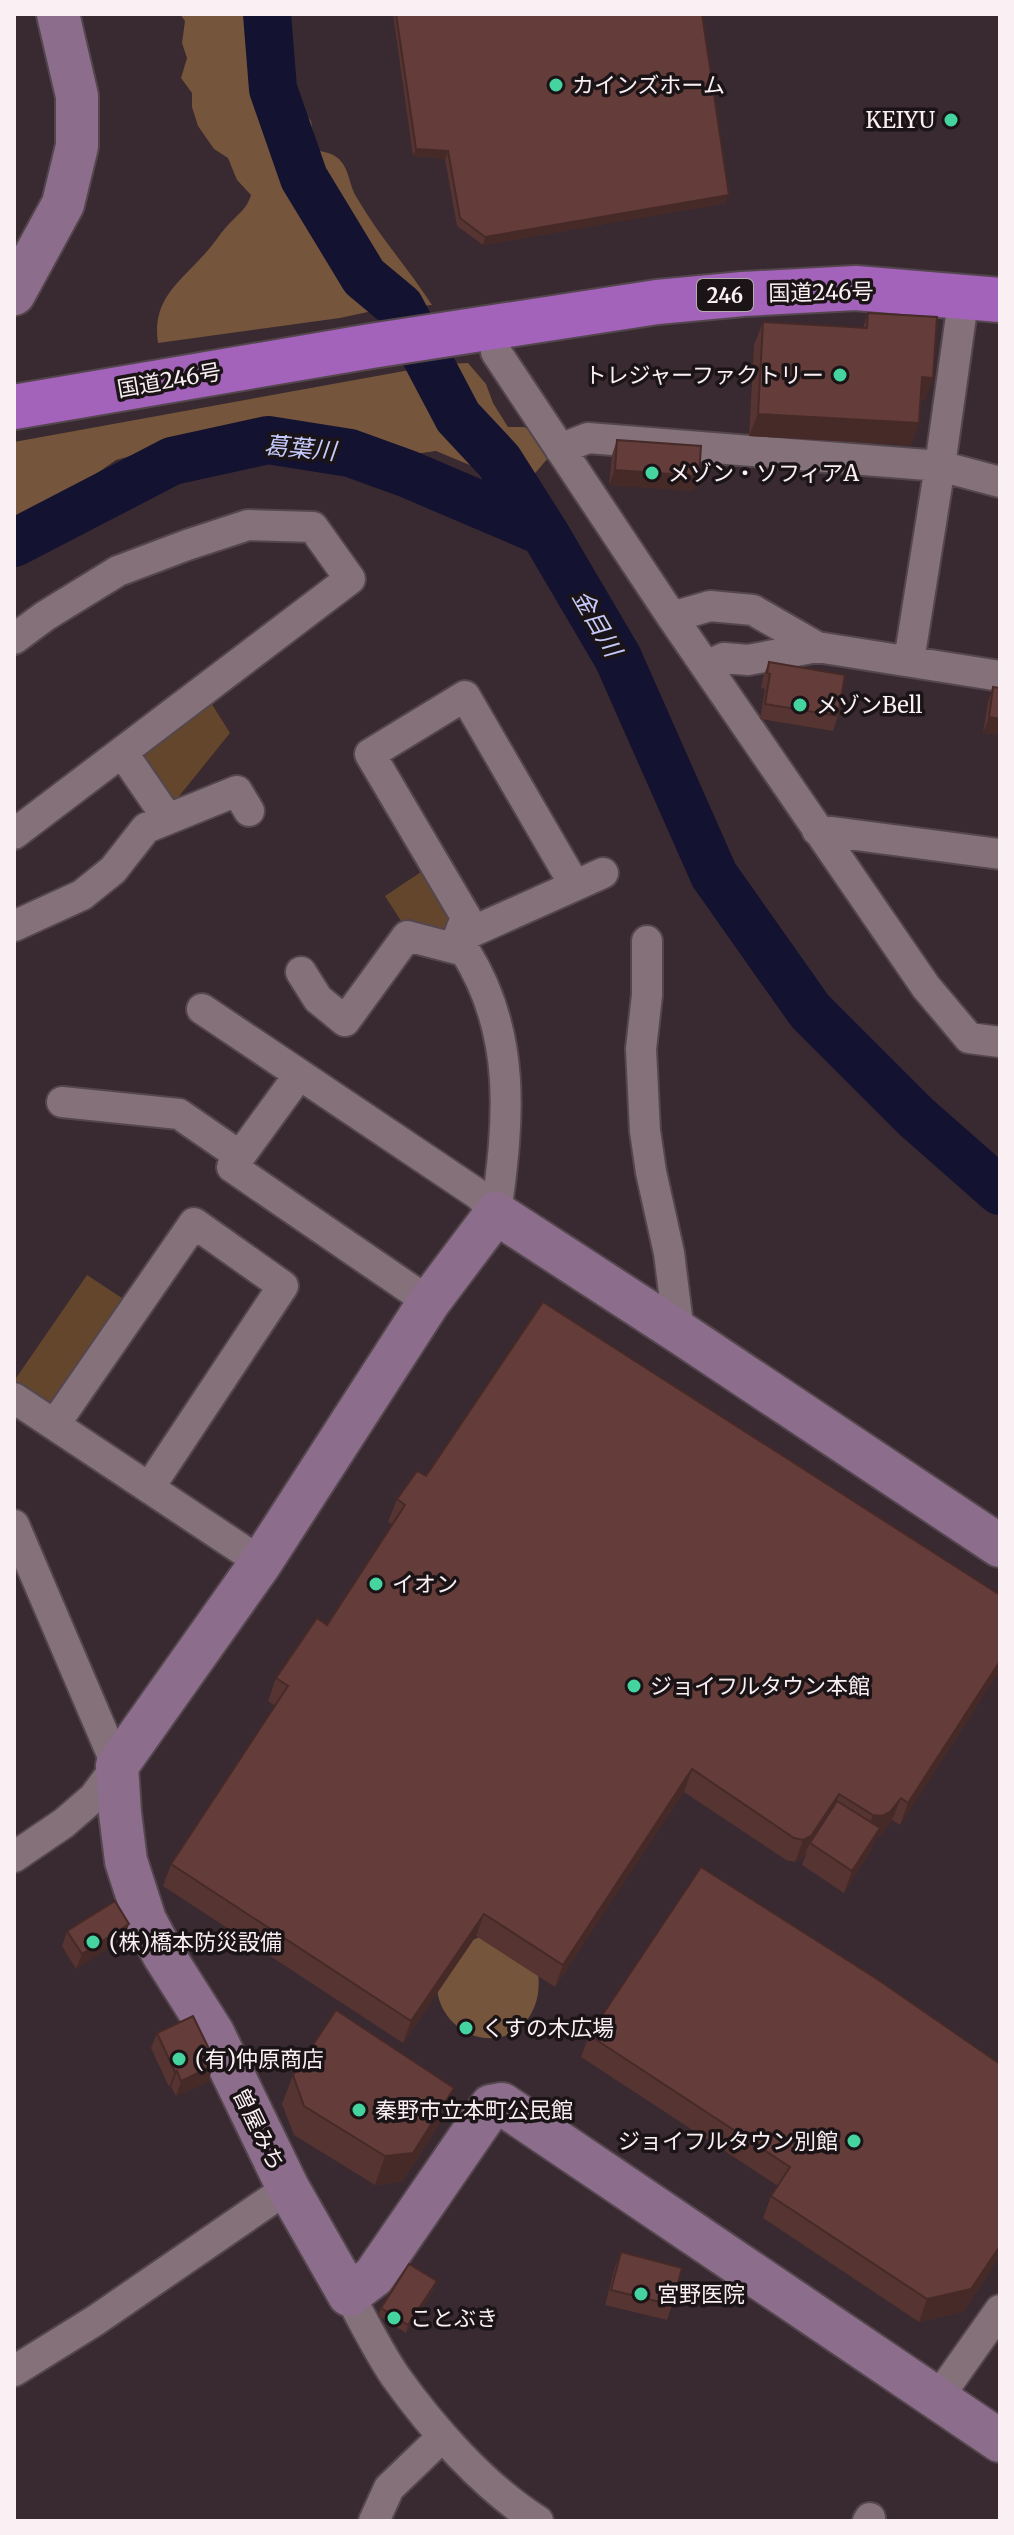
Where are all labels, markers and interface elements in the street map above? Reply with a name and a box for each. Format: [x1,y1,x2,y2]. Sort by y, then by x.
place label: カインズホーム [572,71,725,99]
marker: カインズホーム [547,76,565,94]
place label: KEIYU [866,106,935,134]
marker: KEIYU [942,111,960,129]
street label: 国道246号 [768,277,874,307]
road number: 246 [697,279,753,311]
street label: 国道246号 [115,357,223,403]
place label: トレジャーファクトリー [584,361,824,389]
marker: トレジャーファクトリー [831,366,849,384]
water label: 葛葉川 [263,429,340,467]
place label: メゾン・ソフィアA [668,459,860,487]
marker: メゾン・ソフィアA [643,464,661,482]
water label: 金目川 [566,584,630,665]
place label: メゾンBell [816,691,923,719]
marker: メゾンBell [791,696,809,714]
place label: イオン [392,1570,458,1598]
marker: イオン [367,1575,385,1593]
place label: ジョイフルタウン本館 [650,1672,870,1700]
marker: ジョイフルタウン本館 [625,1677,643,1695]
place label: (株)橋本防災設備 [109,1928,282,1956]
marker: (株)橋本防災設備 [84,1933,102,1951]
place label: くすの木広場 [482,2014,614,2042]
marker: くすの木広場 [457,2019,475,2037]
place label: (有)仲原商店 [195,2045,324,2073]
marker: (有)仲原商店 [170,2050,188,2068]
street label: 曽屋みち [227,2083,291,2175]
place label: 秦野市立本町公民館 [375,2096,573,2124]
marker: 秦野市立本町公民館 [350,2101,368,2119]
place label: ジョイフルタウン別館 [618,2127,838,2155]
marker: ジョイフルタウン別館 [845,2132,863,2150]
place label: 宮野医院 [657,2280,745,2308]
marker: 宮野医院 [632,2285,650,2303]
place label: ことぶき [410,2304,498,2332]
marker: ことぶき [385,2309,403,2327]

